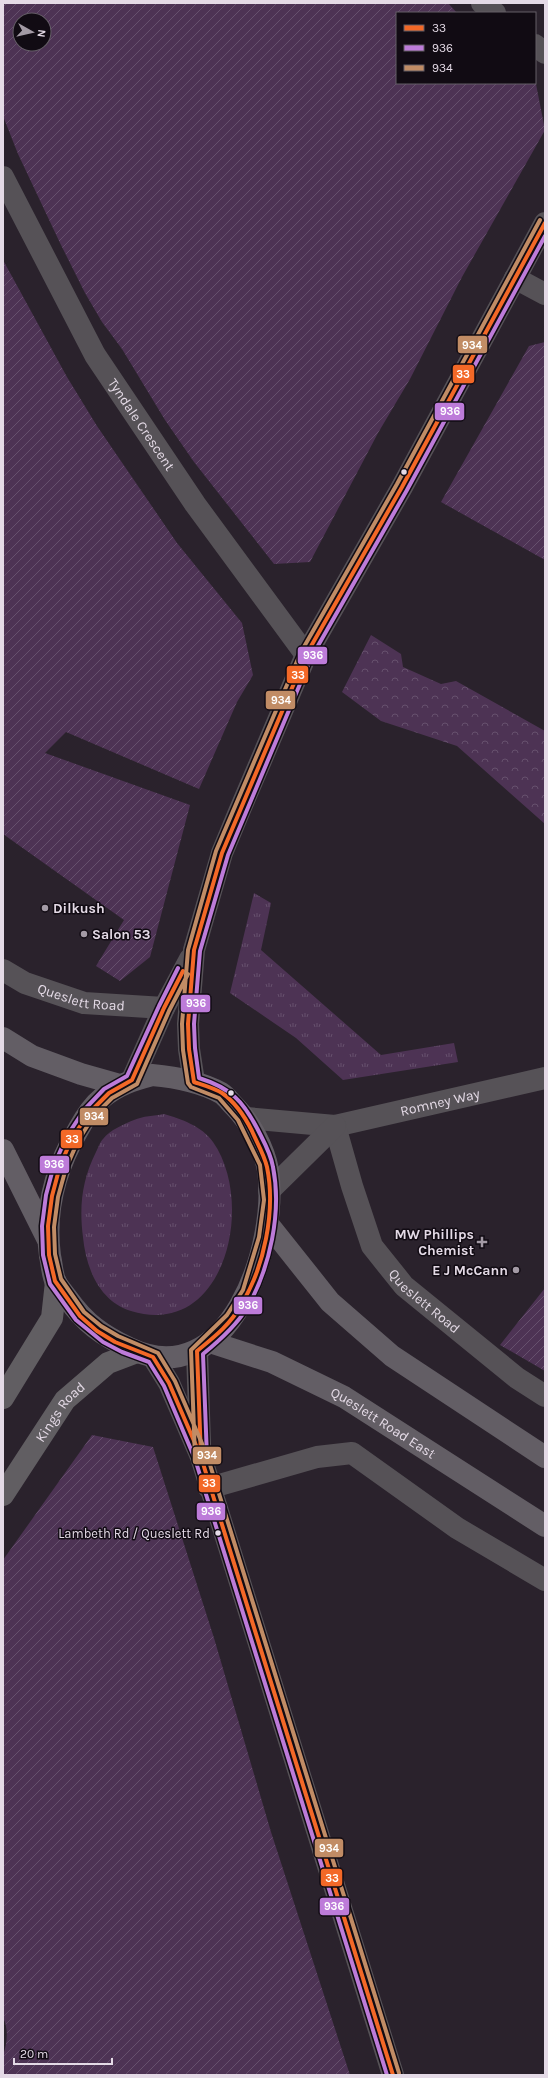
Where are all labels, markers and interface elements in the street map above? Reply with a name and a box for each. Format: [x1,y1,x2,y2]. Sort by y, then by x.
north arrow [12,12,52,52]
legend [396,12,536,84]
text: 33 [432,21,446,35]
text: N [34,29,48,38]
text: 936 [432,41,453,55]
text: 934 [432,61,453,75]
line badge: 934 [457,335,488,354]
text: 934 [462,339,482,352]
line badge: 33 [452,364,475,384]
text: 33 [456,368,470,381]
street label: Tyndale Crescent [104,375,178,474]
line badge: 936 [434,402,465,421]
text: 936 [440,405,460,418]
unlabelled marker [399,467,409,477]
line badge: 936 [297,646,328,665]
text: 936 [303,649,323,662]
line badge: 33 [286,665,309,684]
text: 33 [291,669,305,682]
line badge: 934 [265,690,296,710]
text: 934 [271,694,291,707]
place label: Dilkush [53,900,105,917]
marker: Dilkush [40,903,50,913]
place label: Salon 53 [92,926,150,943]
marker: Salon 53 [79,929,89,939]
street label: Queslett Road [35,980,125,1015]
line badge: 936 [180,994,211,1013]
text: 936 [186,997,206,1010]
street label: Romney Way [399,1085,482,1120]
unlabelled marker [226,1088,236,1098]
line badge: 934 [79,1107,109,1126]
text: 934 [84,1110,104,1123]
line badge: 33 [60,1129,83,1149]
text: 33 [65,1133,79,1146]
line badge: 936 [39,1155,70,1174]
text: 936 [44,1158,64,1171]
place label: MW Phillips Chemist [394,1226,474,1259]
marker: MW Phillips Chemist [477,1237,487,1247]
place label: E J McCann [432,1262,508,1279]
marker: E J McCann [511,1265,521,1275]
street label: Queslett Road [385,1266,463,1337]
line badge: 936 [233,1296,263,1315]
text: 936 [238,1299,258,1312]
street label: Kings Road [32,1379,89,1445]
street label: Queslett Road East [328,1384,439,1463]
line badge: 934 [192,1446,222,1465]
text: 934 [197,1449,217,1462]
line badge: 33 [198,1474,221,1493]
text: 33 [202,1477,216,1490]
line badge: 936 [196,1502,226,1521]
text: 936 [201,1505,221,1518]
place label: Lambeth Rd / Queslett Rd [58,1526,210,1541]
marker: Lambeth Rd / Queslett Rd [213,1528,223,1538]
line badge: 934 [314,1838,344,1858]
text: 934 [319,1842,339,1855]
line badge: 33 [320,1868,343,1887]
text: 33 [325,1872,339,1885]
line badge: 936 [319,1897,350,1916]
text: 936 [324,1900,344,1913]
scale bar [14,2040,112,2066]
text: 20 m [20,2047,48,2061]

